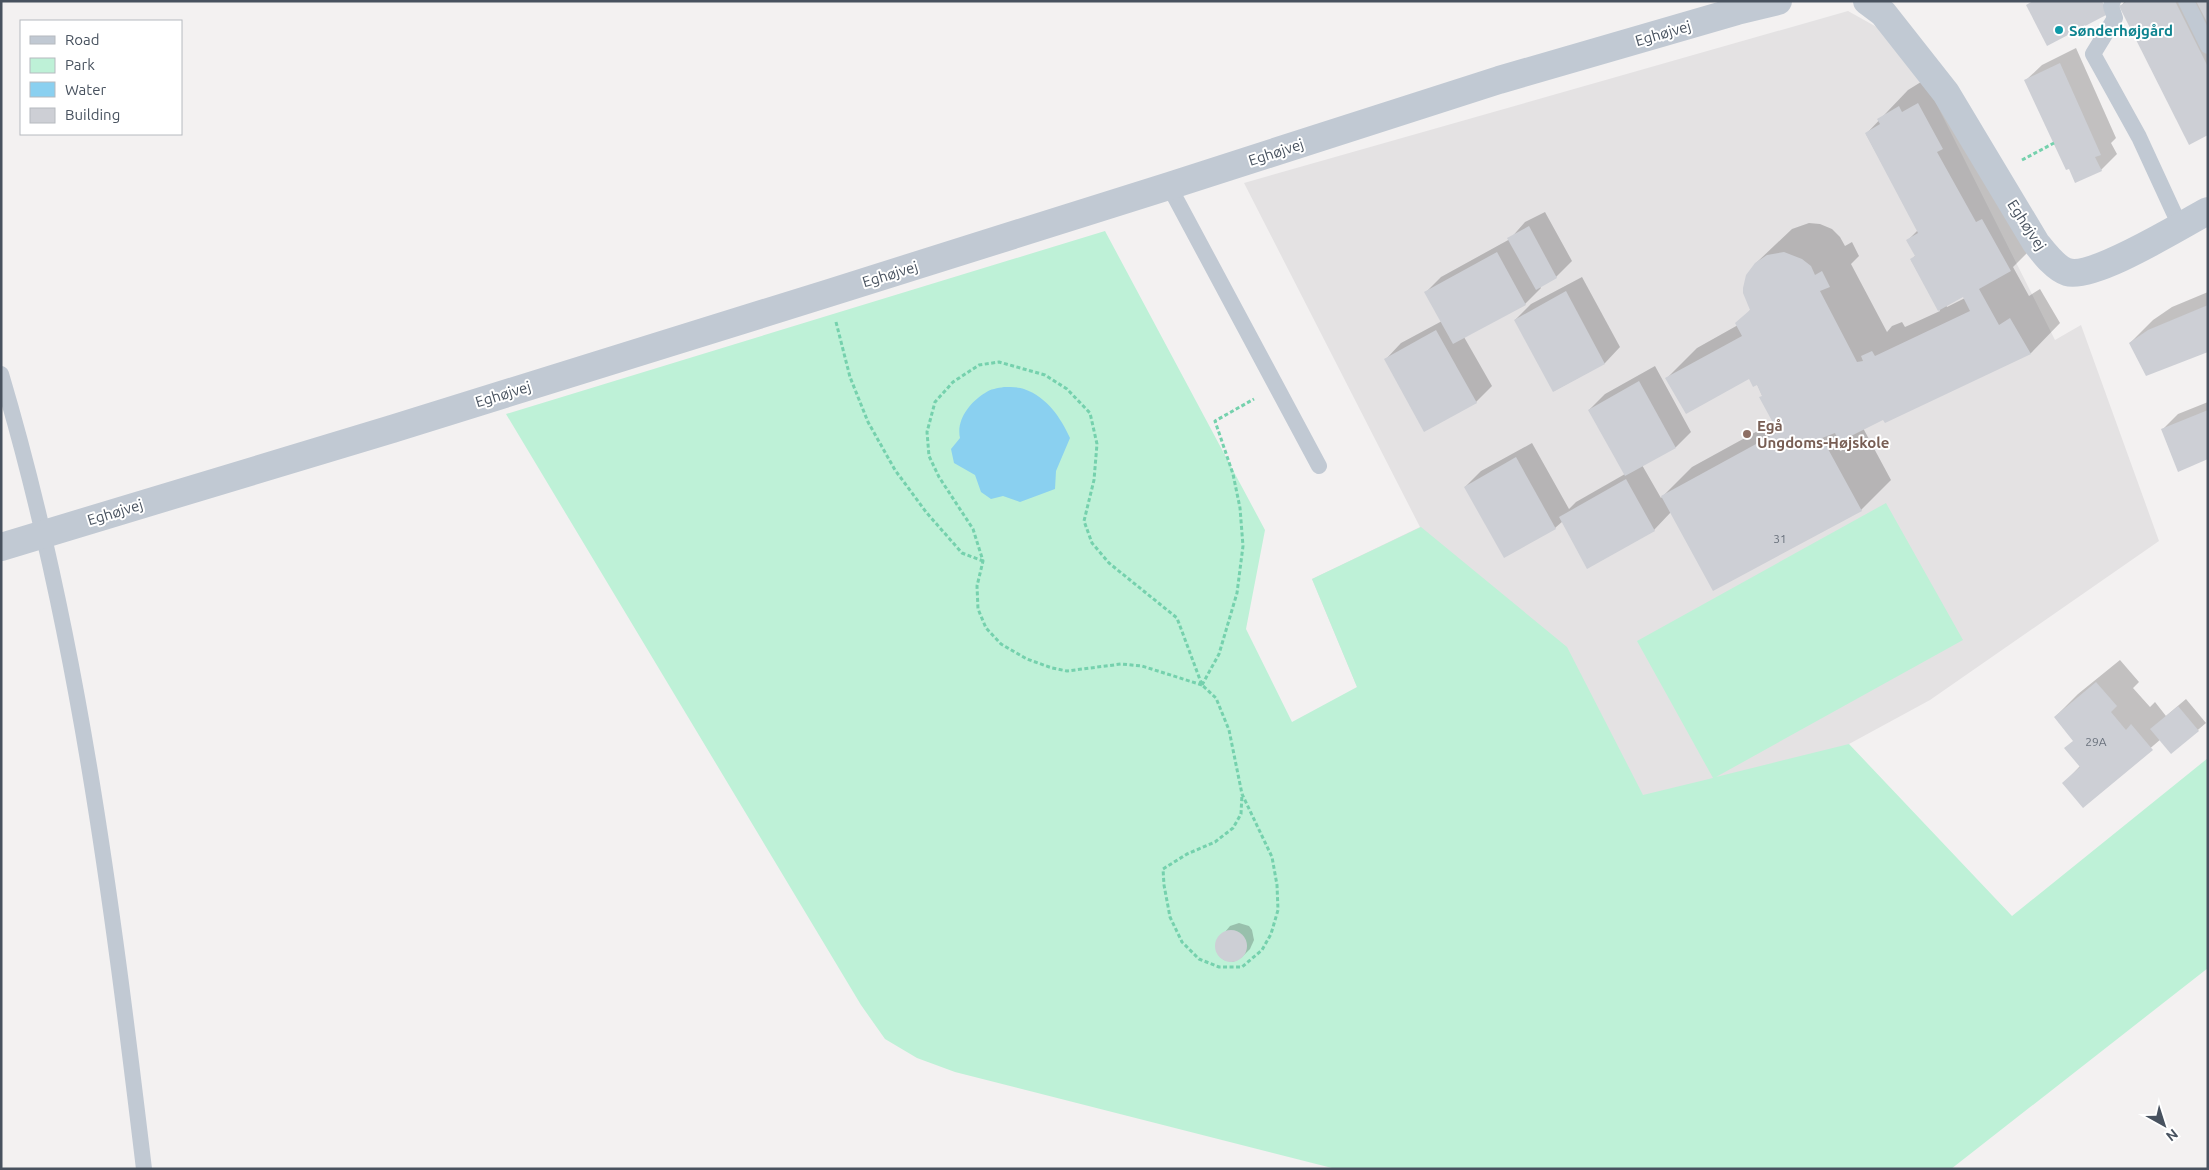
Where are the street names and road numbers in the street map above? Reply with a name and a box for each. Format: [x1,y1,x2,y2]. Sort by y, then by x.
street label: Eghøjvej [1633,17,1693,49]
street label: Eghøjvej [1246,135,1306,169]
street label: Eghøjvej [2004,196,2050,254]
street label: Eghøjvej [860,258,920,290]
street label: Eghøjvej [473,378,533,410]
street label: Eghøjvej [85,496,145,528]

